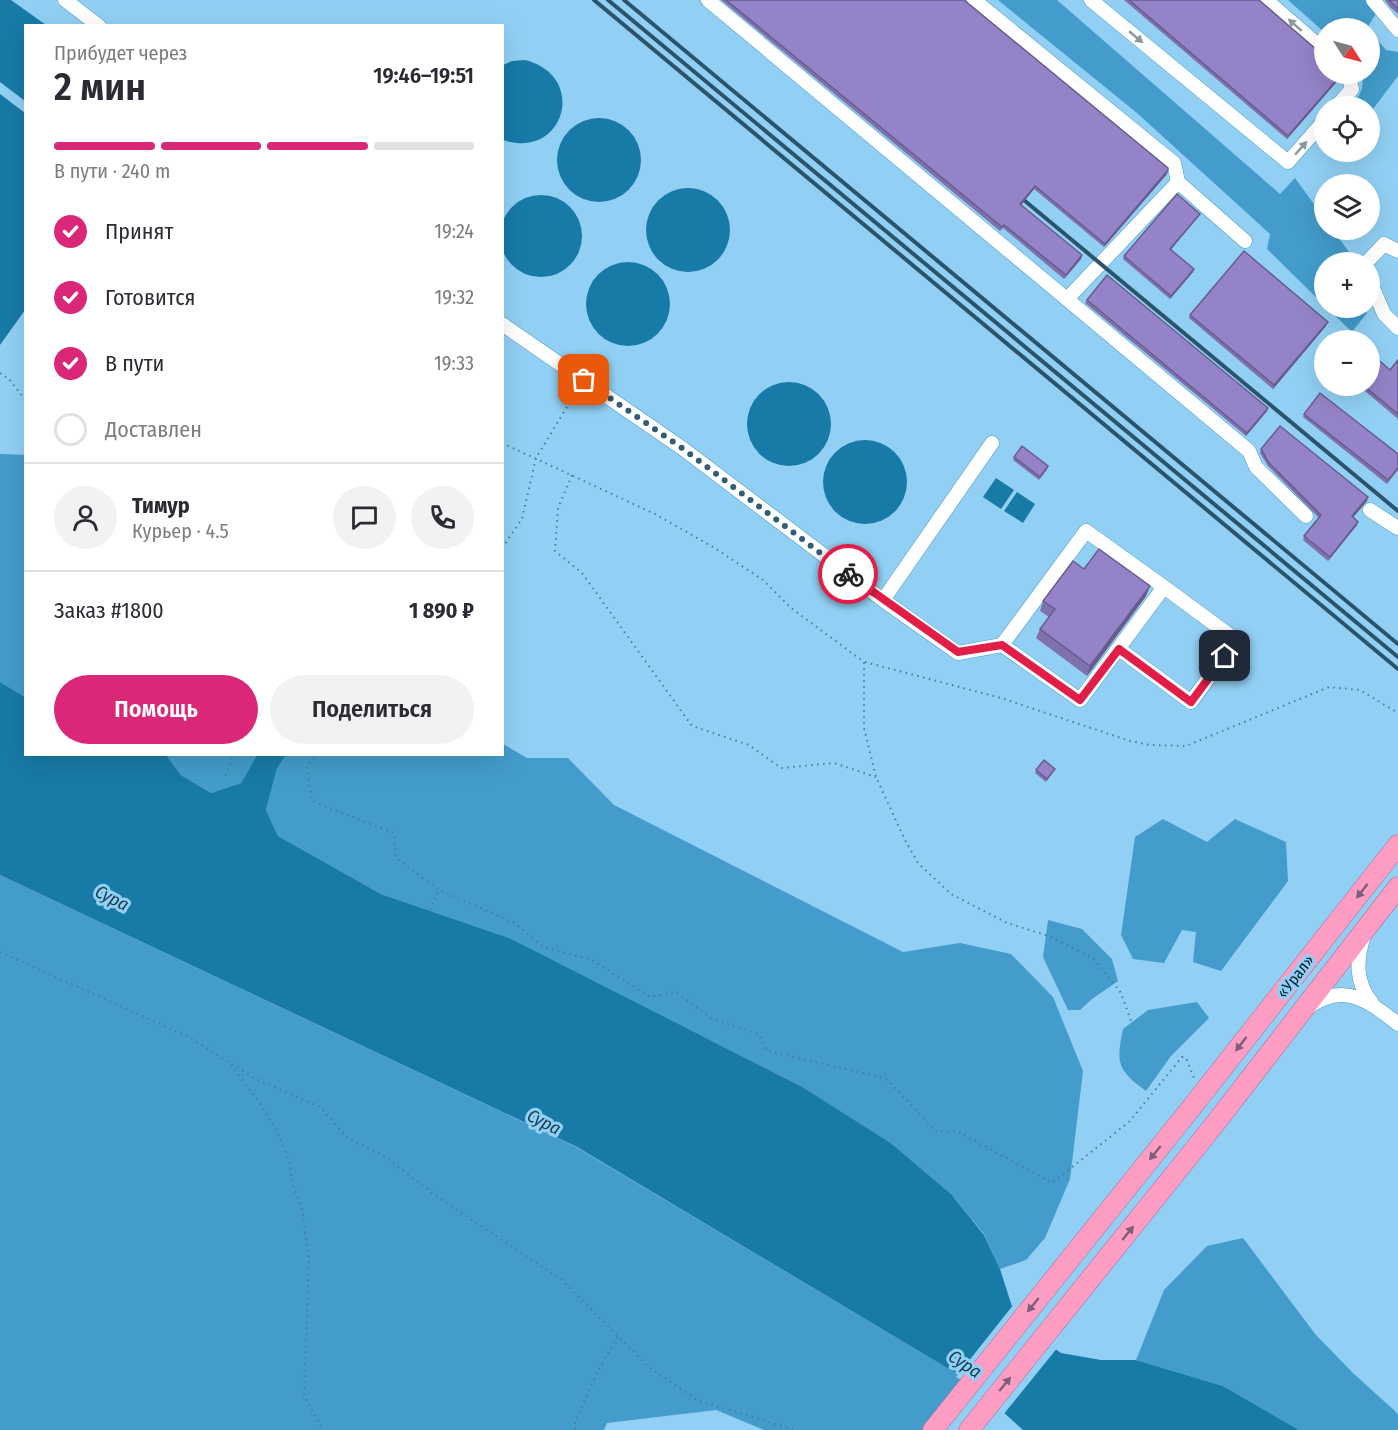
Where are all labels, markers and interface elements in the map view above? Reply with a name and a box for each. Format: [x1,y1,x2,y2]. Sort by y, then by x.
north arrow [1314,18,1380,84]
map controls [1314,18,1380,396]
one-way arrow [1288,19,1303,32]
one-way arrow [1128,31,1144,44]
text: Прибудет через [54,41,187,65]
text: 19:46–19:51 [373,62,474,89]
text: 2 мин [54,64,146,110]
button: locate [1314,96,1380,162]
one-way arrow [1294,140,1308,155]
text: В пути · 240 m [54,159,170,183]
button: layers [1314,174,1380,240]
icon: check [54,215,87,248]
text: Принят [105,218,173,245]
text: 19:24 [434,219,474,243]
button: + [1314,252,1380,318]
icon: check [54,281,87,314]
text: Готовится [105,284,196,311]
text: 19:32 [434,285,474,309]
button: − [1314,330,1380,396]
icon: check [54,347,87,380]
text: В пути [105,350,164,377]
text: 19:33 [434,351,474,375]
pin [558,354,609,405]
icon: bag [567,363,600,396]
text: Доставлен [105,416,202,443]
button: person [54,486,117,549]
button: chat [333,486,396,549]
button: phone [411,486,474,549]
text: Тимур [132,492,190,519]
text: Курьер · 4.5 [132,519,229,543]
courier [818,544,878,604]
icon: bike [832,558,865,591]
text: Заказ #1800 [54,597,164,624]
text: 1 890 ₽ [409,597,474,624]
pin [1199,630,1250,681]
icon: home [1208,639,1241,672]
button: Помощь [54,675,258,744]
button: Поделиться [270,675,474,744]
water label: Сура [91,880,133,916]
one-way arrow [1355,883,1368,899]
street label: «Урал» [1273,951,1318,1002]
one-way arrow [1235,1036,1248,1052]
water label: Сура [523,1104,565,1140]
one-way arrow [1150,1145,1162,1160]
one-way arrow [1121,1225,1133,1240]
one-way arrow [1027,1297,1040,1313]
water label: Сура [944,1345,986,1383]
one-way arrow [999,1377,1011,1392]

